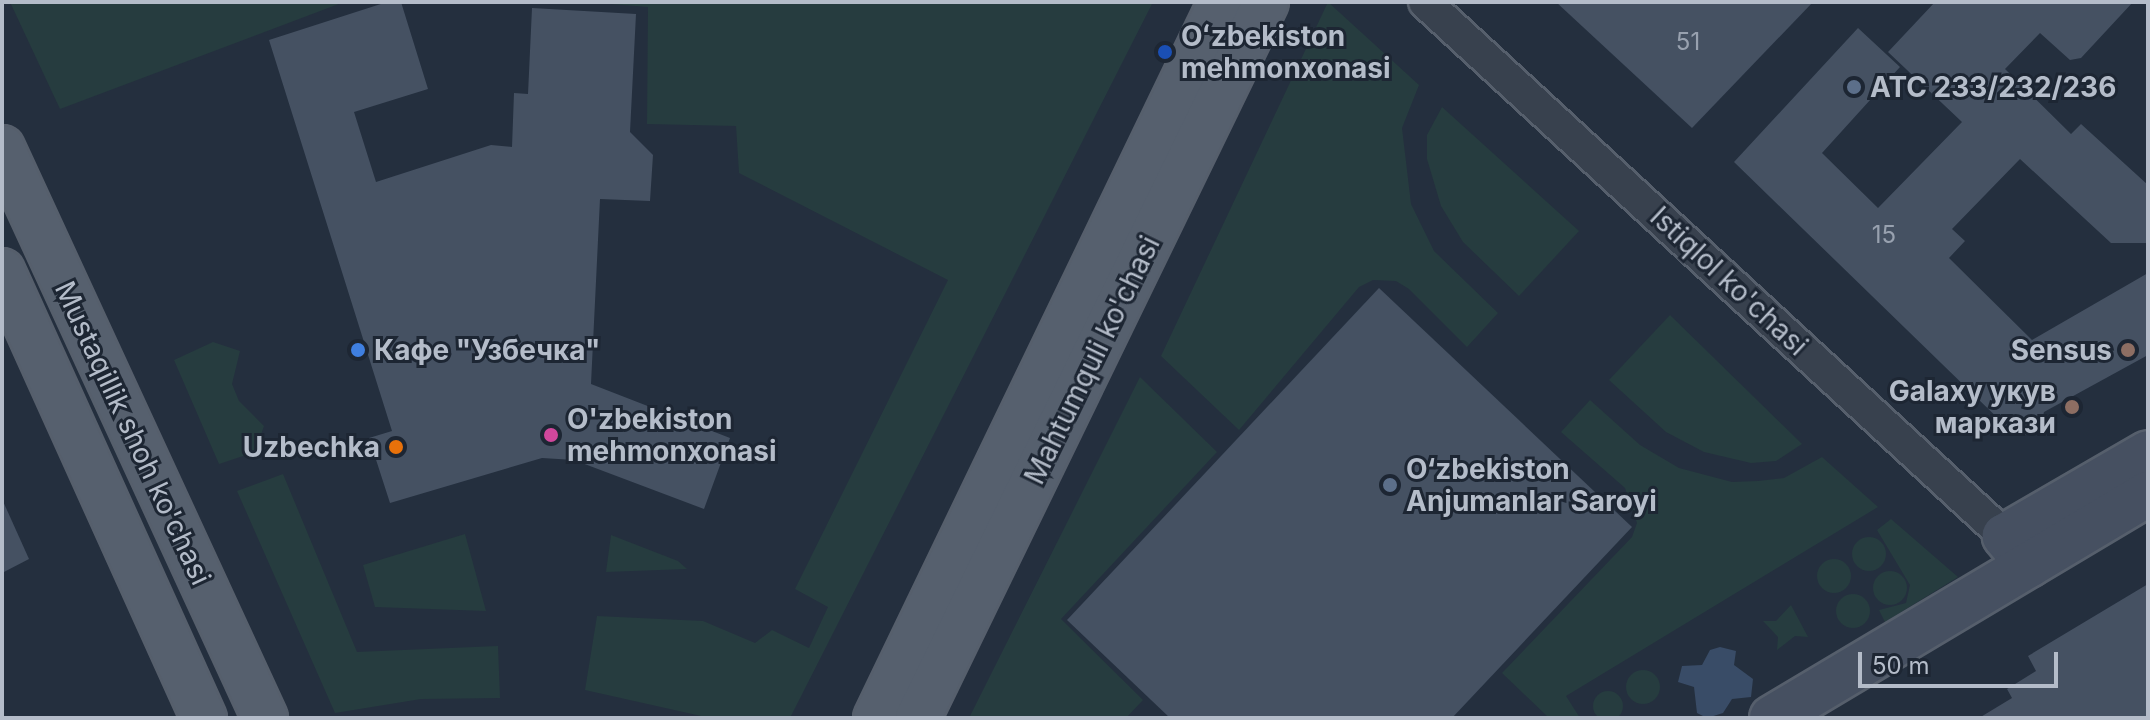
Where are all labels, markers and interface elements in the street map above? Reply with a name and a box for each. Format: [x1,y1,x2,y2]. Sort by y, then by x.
place label: Oʻzbekiston mehmonxonasi [1181,19,1391,85]
house number: 51 [1676,28,1700,56]
marker: Oʻzbekiston mehmonxonasi [1156,43,1174,61]
place label: АТС 233/232/236 [1870,70,2116,104]
marker: АТС 233/232/236 [1845,78,1863,96]
street label: Istiqlol ko'chasi [1643,200,1815,362]
house number: 15 [1872,221,1896,249]
street label: Mahtumquli ko'chasi [1017,230,1167,490]
street label: Mustaqillik shoh ko'chasi [48,276,218,590]
place label: Кафе "Узбечка" [374,333,600,367]
place label: Sensus [2011,333,2112,367]
marker: Кафе "Узбечка" [349,341,367,359]
marker: Sensus [2119,341,2137,359]
place label: Galaxy укув маркази [1889,374,2056,440]
marker: Galaxy укув маркази [2063,398,2081,416]
place label: O'zbekiston mehmonxonasi [567,402,777,468]
marker: O'zbekiston mehmonxonasi [542,426,560,444]
place label: Uzbechka [243,430,380,464]
marker: Uzbechka [387,438,405,456]
place label: O‘zbekiston Anjumanlar Saroyi [1406,452,1657,518]
marker: O‘zbekiston Anjumanlar Saroyi [1381,476,1399,494]
scale bar [1862,636,2062,686]
text: 50 m [1872,651,1930,680]

